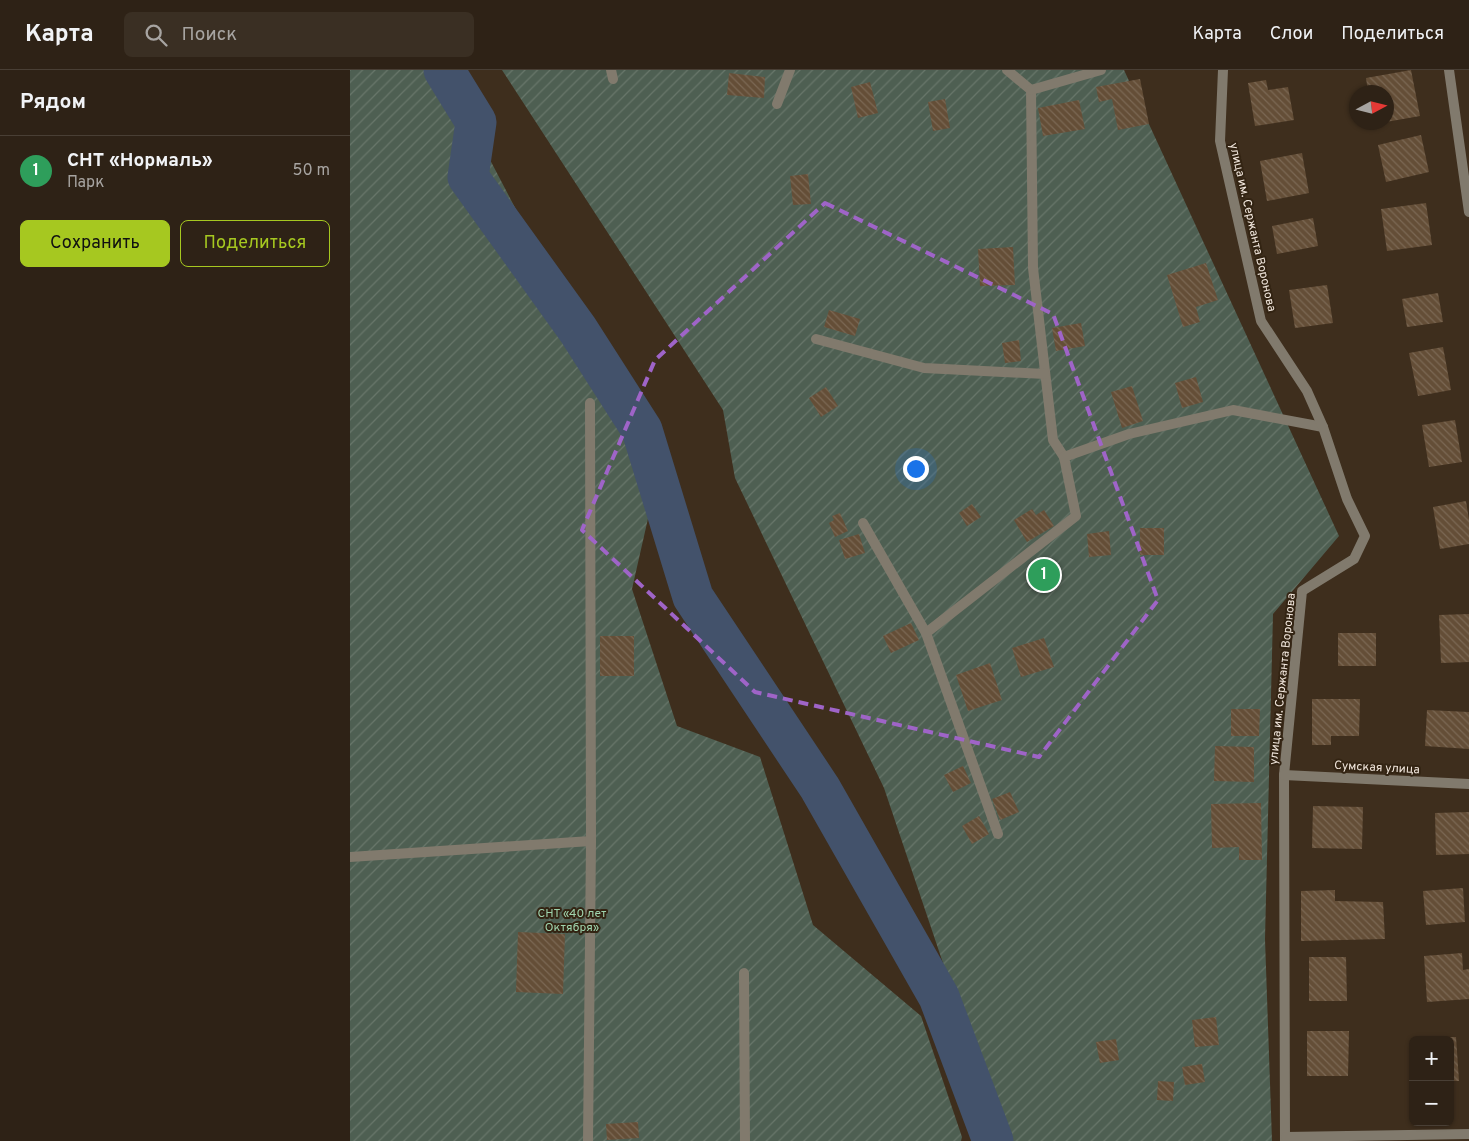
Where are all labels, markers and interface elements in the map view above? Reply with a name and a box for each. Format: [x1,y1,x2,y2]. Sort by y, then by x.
search box [124,12,474,57]
text: Карта [25,20,94,50]
icon: search [142,21,170,49]
text: Поиск [182,23,237,47]
text: Карта [1192,23,1242,46]
text: Слои [1270,23,1313,46]
text: Поделиться [1341,23,1444,46]
north arrow [1349,85,1394,130]
text: Рядом [20,89,86,116]
street label: улица им. Сержанта Воронова [1225,141,1279,313]
text: СНТ «Нормаль» [67,149,213,173]
text: 1 [33,161,39,181]
text: 50 m [293,161,330,181]
text: Парк [67,173,104,193]
button: Сохранить [20,220,170,267]
button: Поделиться [180,220,330,267]
your location [903,456,929,482]
pin: 1 [1028,556,1060,594]
street label: улица им. Сержанта Воронова [1266,592,1300,766]
street label: Сумская улица [1334,758,1420,778]
park label: СНТ «40 лет Октября» [538,906,607,936]
map controls [1409,1036,1454,1126]
button: + [1409,1036,1454,1081]
button: − [1409,1081,1454,1126]

